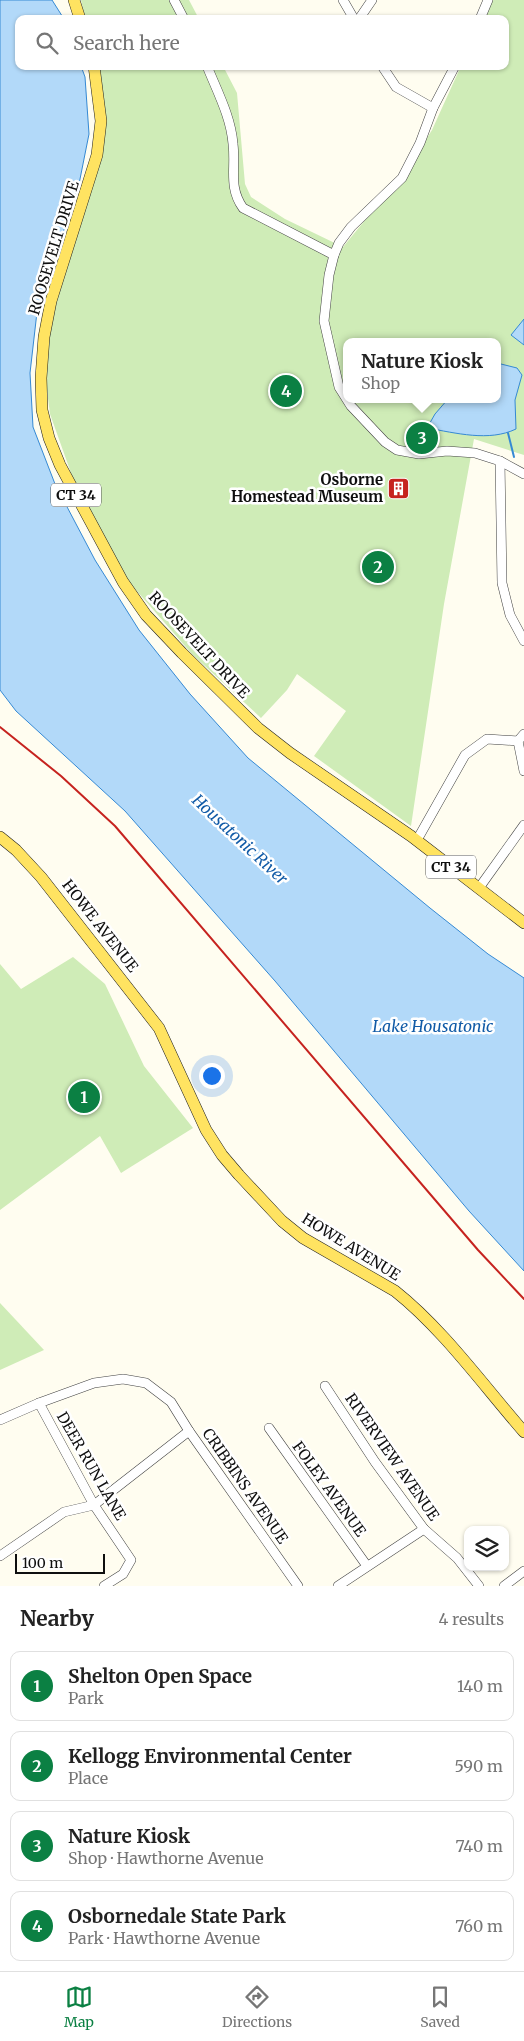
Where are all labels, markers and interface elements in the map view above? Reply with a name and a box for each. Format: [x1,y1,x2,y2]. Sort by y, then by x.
search box [15,15,509,70]
icon: search [33,29,61,57]
text: Search here [73,31,180,55]
street label: ROOSEVELT DRIVE [24,178,83,317]
popup [343,338,501,403]
text: Nature Kiosk [361,349,483,373]
pin: 4 [270,372,302,410]
text: Shop [361,373,400,393]
pin: 3 [406,419,438,457]
place label: Osborne Homestead Museum [231,470,383,506]
building icon: Osborne Homestead Museum [387,477,411,501]
road number: CT 34 [51,484,101,506]
pin: 2 [362,548,394,586]
street label: ROOSEVELT DRIVE [145,587,254,702]
water label: Housatonic River [187,789,292,889]
road number: CT 34 [426,856,476,879]
street label: HOWE AVENUE [58,876,143,976]
water label: Lake Housatonic [373,1016,494,1036]
your location [199,1063,225,1089]
pin: 1 [68,1078,100,1116]
street label: HOWE AVENUE [299,1209,404,1285]
street label: RIVERVIEW AVENUE [341,1389,444,1525]
street label: DEER RUN LANE [53,1408,130,1524]
street label: CRIBBINS AVENUE [199,1424,293,1547]
street label: FOLEY AVENUE [289,1437,371,1540]
map controls [464,1526,509,1571]
button: layers [464,1526,509,1571]
scale bar [15,1551,105,1574]
text: 100 m [22,1554,63,1572]
text: Nearby [20,1605,94,1632]
text: 4 results [438,1609,504,1629]
text: Shelton Open Space [68,1664,252,1688]
text: 1 [33,1676,41,1696]
text: 140 m [457,1676,503,1696]
text: Park [68,1688,104,1708]
text: Kellogg Environmental Center [68,1744,352,1768]
text: 2 [32,1756,42,1776]
text: 590 m [454,1756,503,1776]
text: Place [68,1768,108,1788]
text: Nature Kiosk [68,1824,190,1848]
text: 3 [32,1836,42,1856]
text: 740 m [456,1836,503,1856]
text: Shop · Hawthorne Avenue [68,1848,264,1868]
text: Osbornedale State Park [68,1904,286,1928]
text: 4 [32,1916,42,1936]
text: 760 m [455,1916,503,1936]
text: Park · Hawthorne Avenue [68,1928,260,1948]
tab: Map [64,1983,94,2031]
tab: Directions [222,1983,292,2031]
tab: Saved [420,1983,460,2031]

